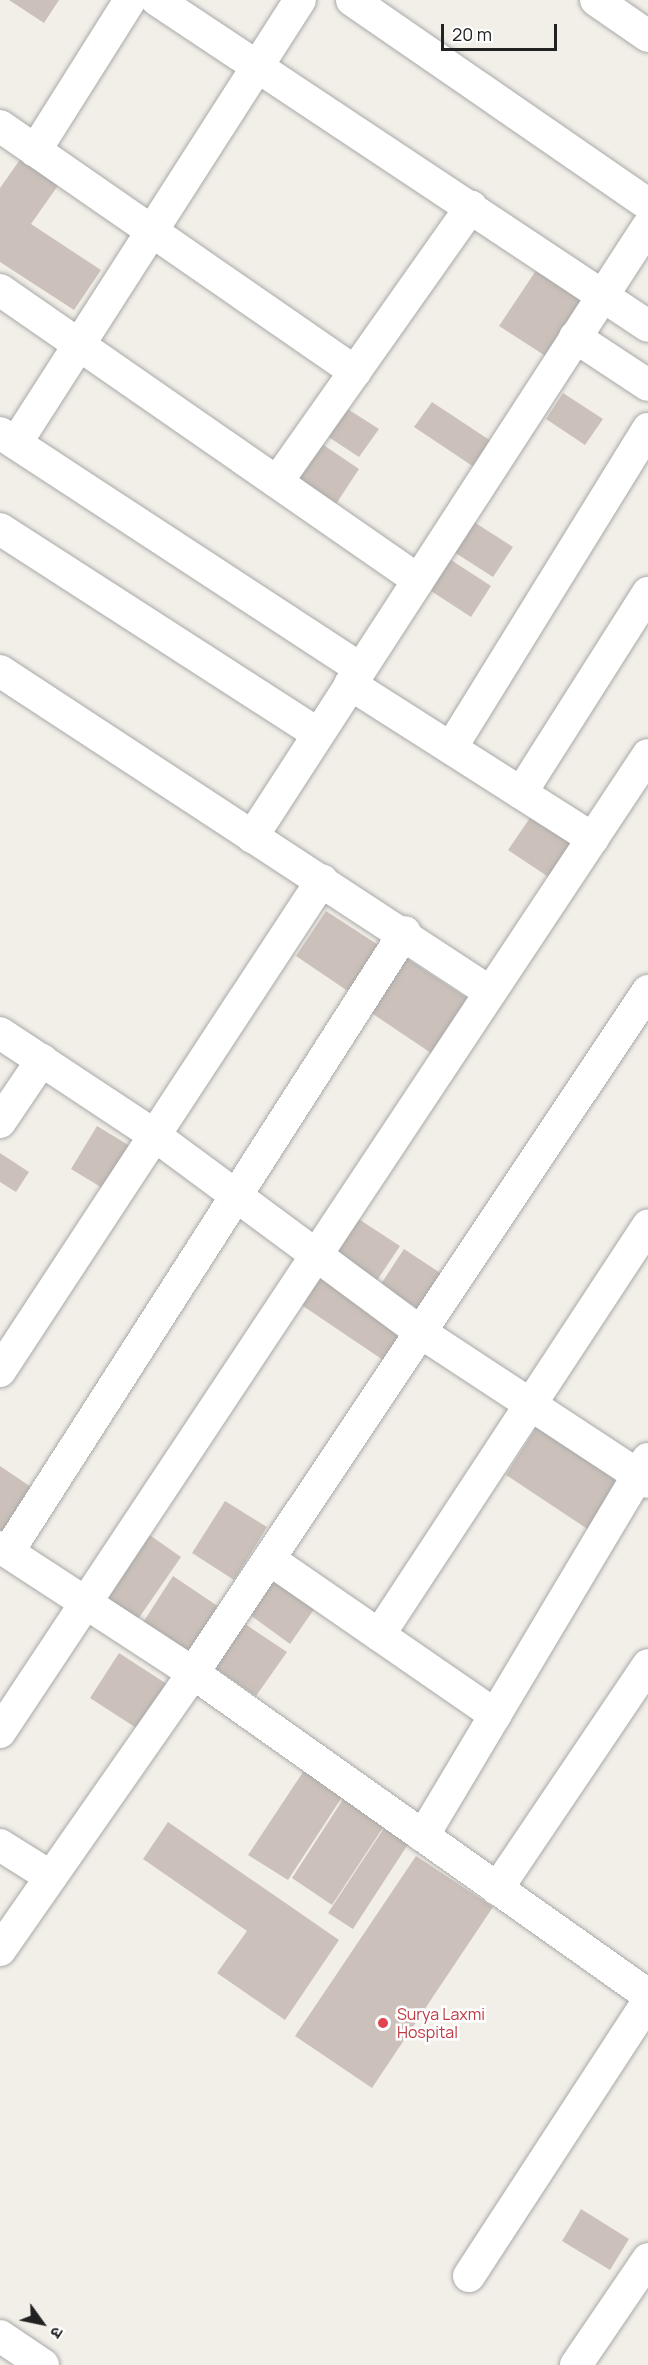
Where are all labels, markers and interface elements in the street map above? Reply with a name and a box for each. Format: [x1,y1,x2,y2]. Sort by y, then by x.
scale bar [444,12,560,50]
text: 20 m [452,22,492,46]
place label: Surya Laxmi Hospital [397,2004,485,2042]
marker: Surya Laxmi Hospital [374,2014,392,2032]
north arrow [12,2293,72,2353]
text: उ [45,2323,69,2343]

